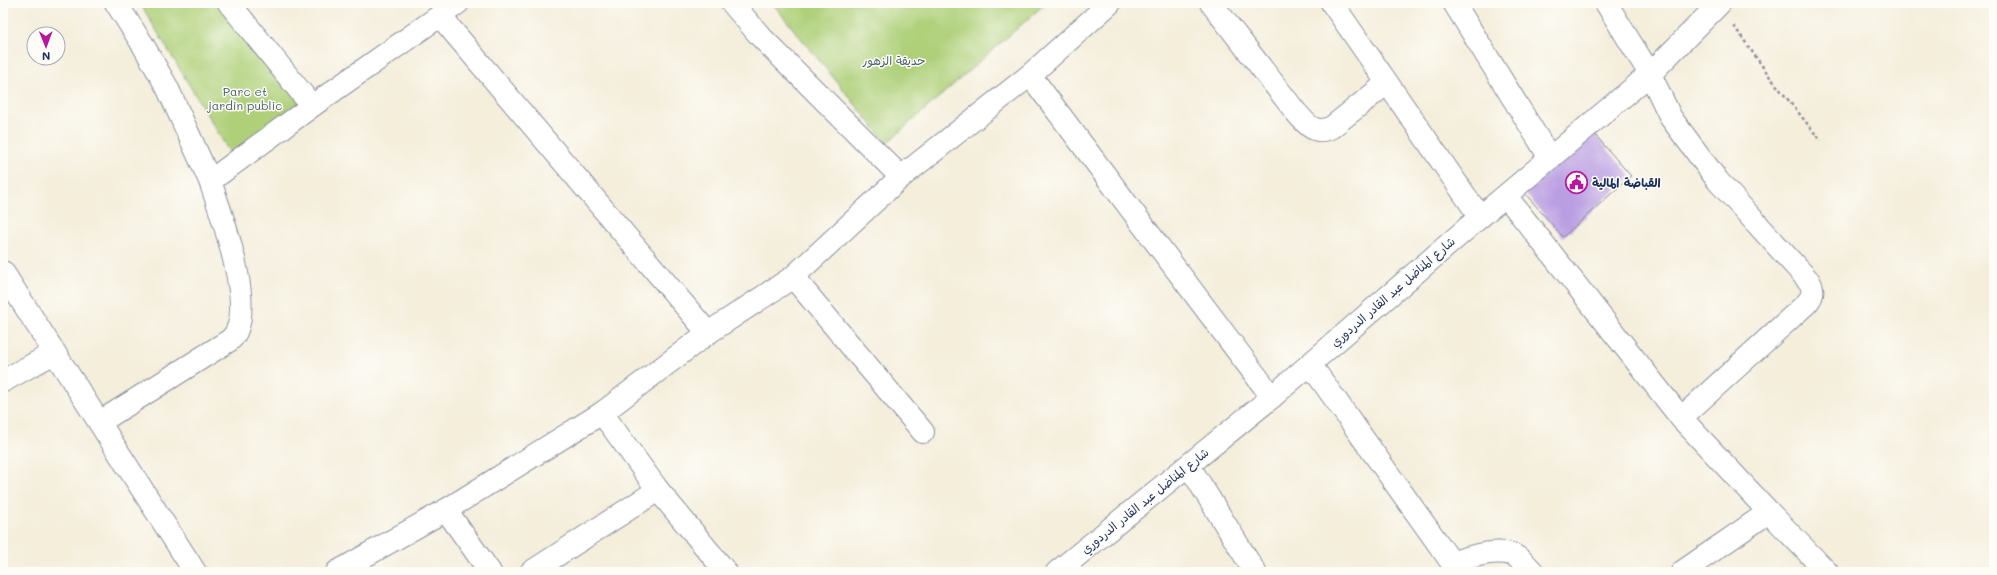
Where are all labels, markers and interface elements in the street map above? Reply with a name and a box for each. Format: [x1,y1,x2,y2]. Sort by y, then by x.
north arrow [26,26,66,66]
text: N [42,49,50,64]
park label: حديقة الزهور [862,52,925,68]
park label: Parc et jardin public [207,83,282,113]
public building icon: القباضة المالية [1563,170,1589,196]
place label: القباضة المالية [1592,174,1661,190]
street label: شارع المناضل عبد القادر الدردوري [1327,233,1459,351]
street label: شارع المناضل عبد القادر الدردوري [1077,444,1213,558]

